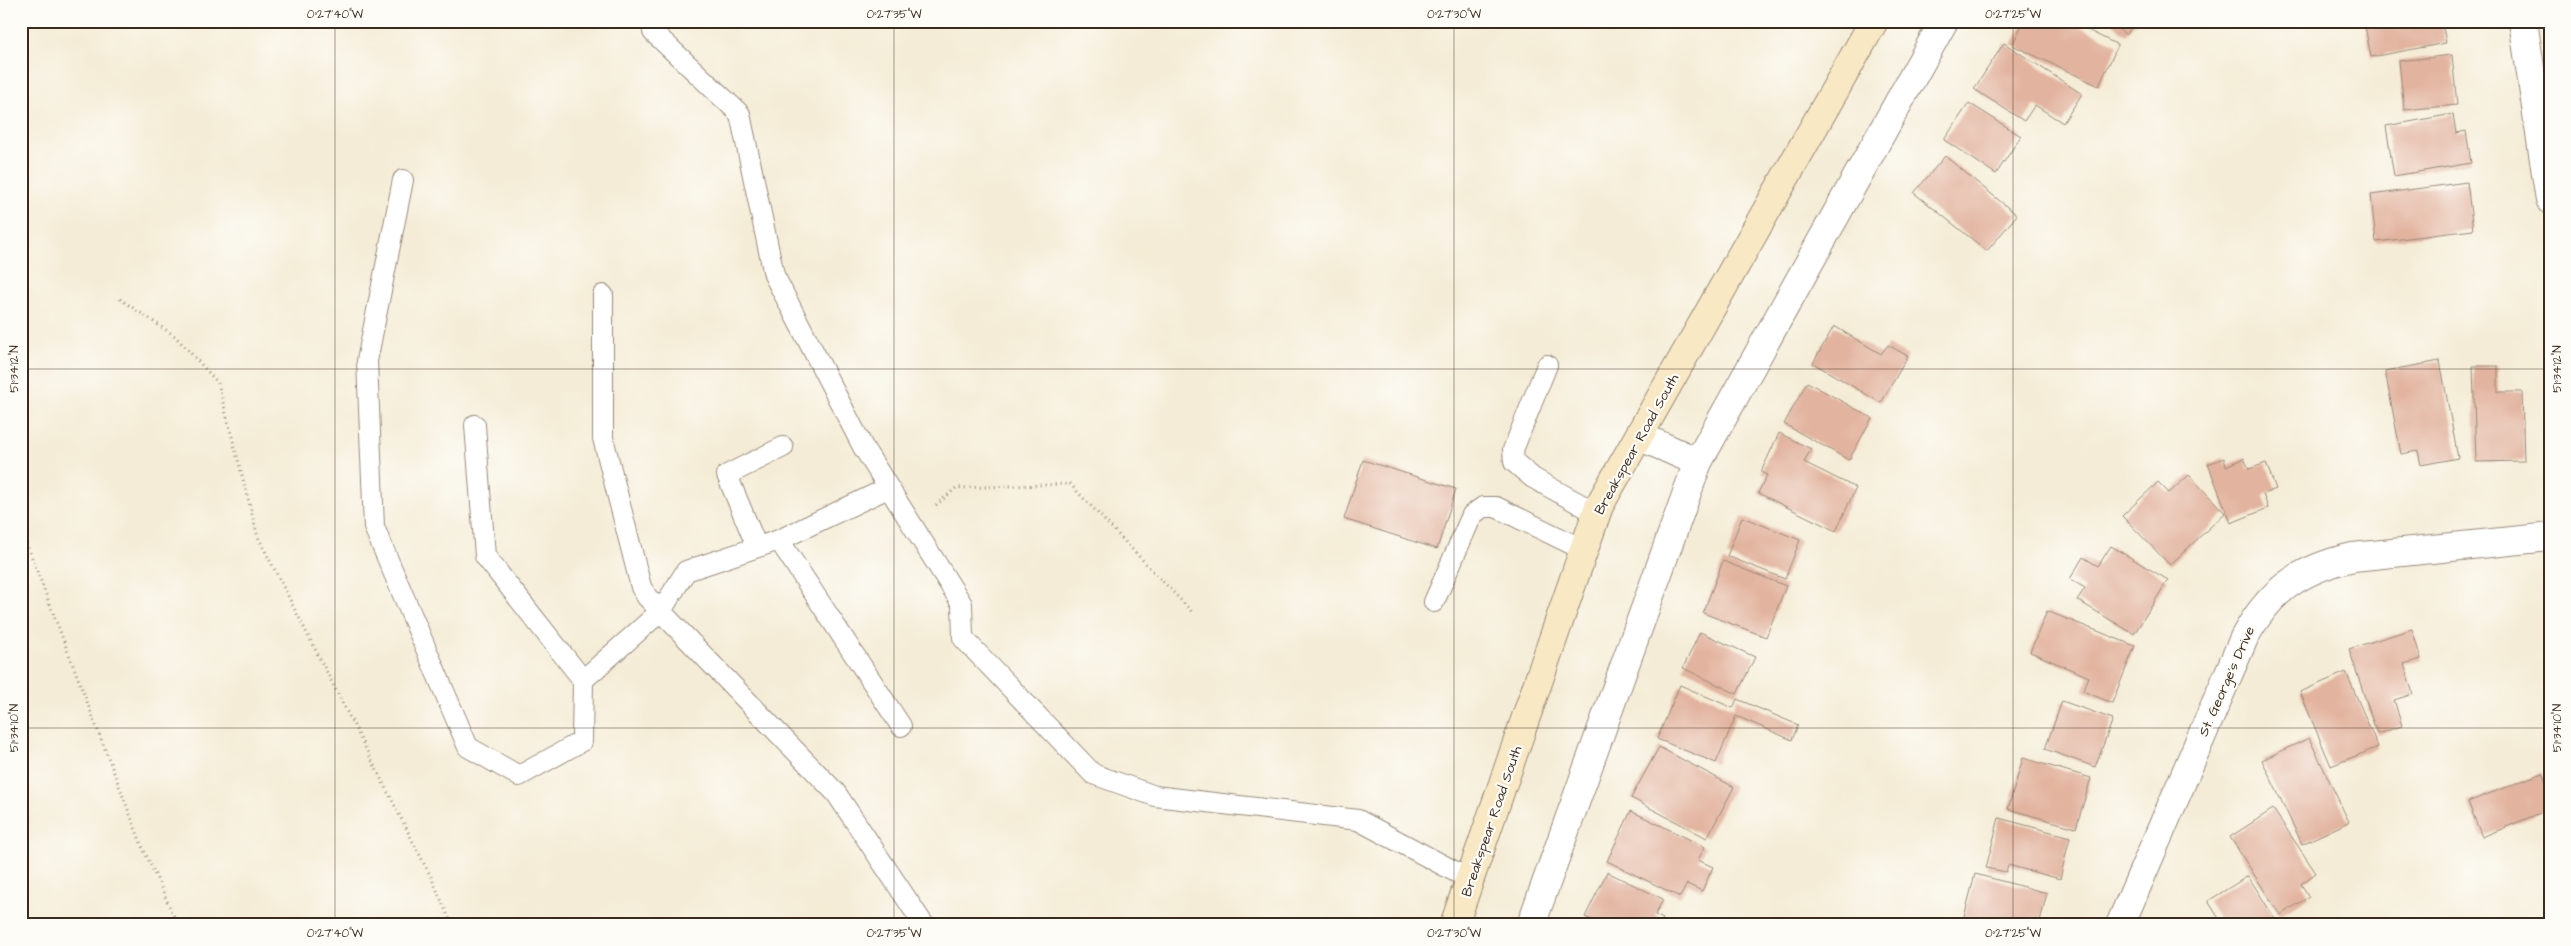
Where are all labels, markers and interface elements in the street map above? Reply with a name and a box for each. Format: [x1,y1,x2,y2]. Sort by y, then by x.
text: 0°27'40"W [307,6,364,23]
text: 0°27'35"W [866,6,922,23]
text: 0°27'30"W [1427,6,1482,23]
text: 0°27'25"W [1985,6,2042,23]
text: 51°34'12"N [6,345,23,393]
text: 51°34'12"N [2549,345,2566,393]
street label: Breakspear Road South [1590,370,1684,518]
street label: St. George's Drive [2194,623,2260,740]
text: 51°34'10"N [6,703,23,752]
text: 51°34'10"N [2549,703,2566,752]
street label: Breakspear Road South [1457,743,1527,899]
text: 0°27'40"W [307,925,364,942]
text: 0°27'35"W [866,925,922,942]
text: 0°27'30"W [1427,925,1482,942]
text: 0°27'25"W [1985,925,2042,942]

